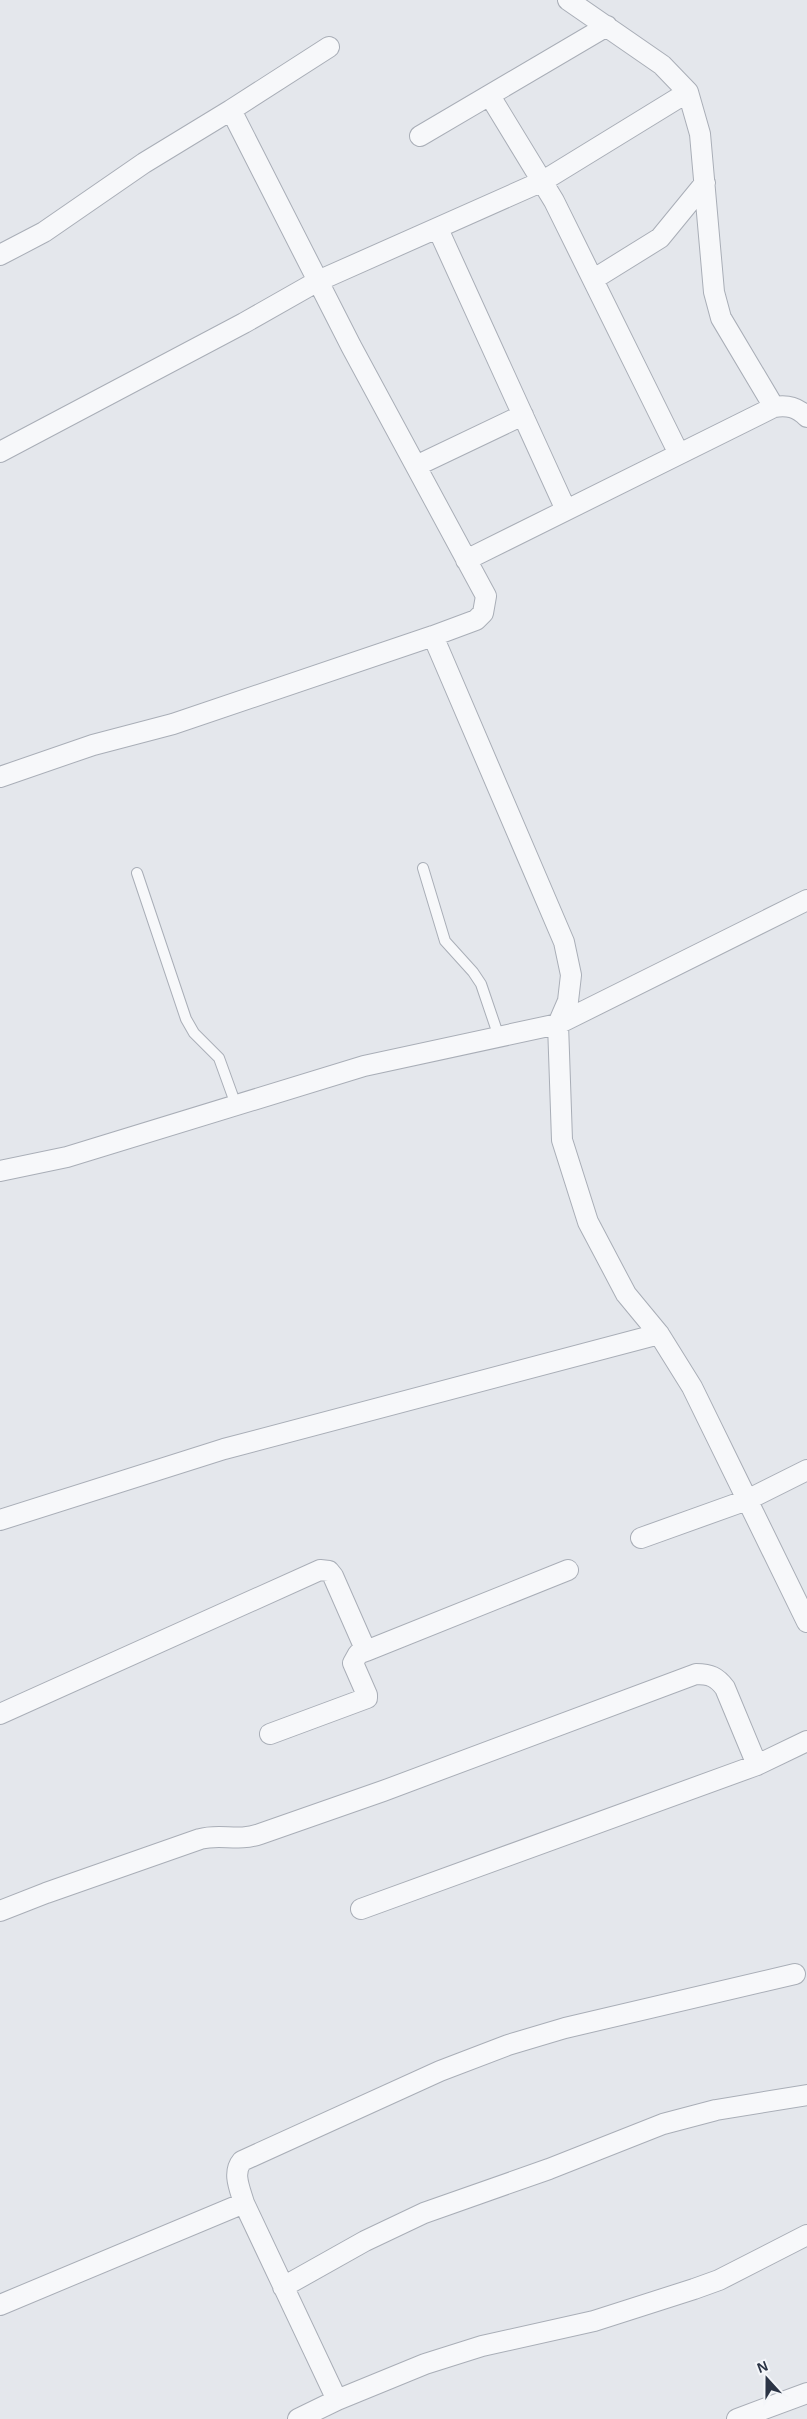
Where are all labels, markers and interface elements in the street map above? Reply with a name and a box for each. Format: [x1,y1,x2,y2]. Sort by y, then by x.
north arrow [742,2354,792,2404]
text: N [755,2358,770,2376]

